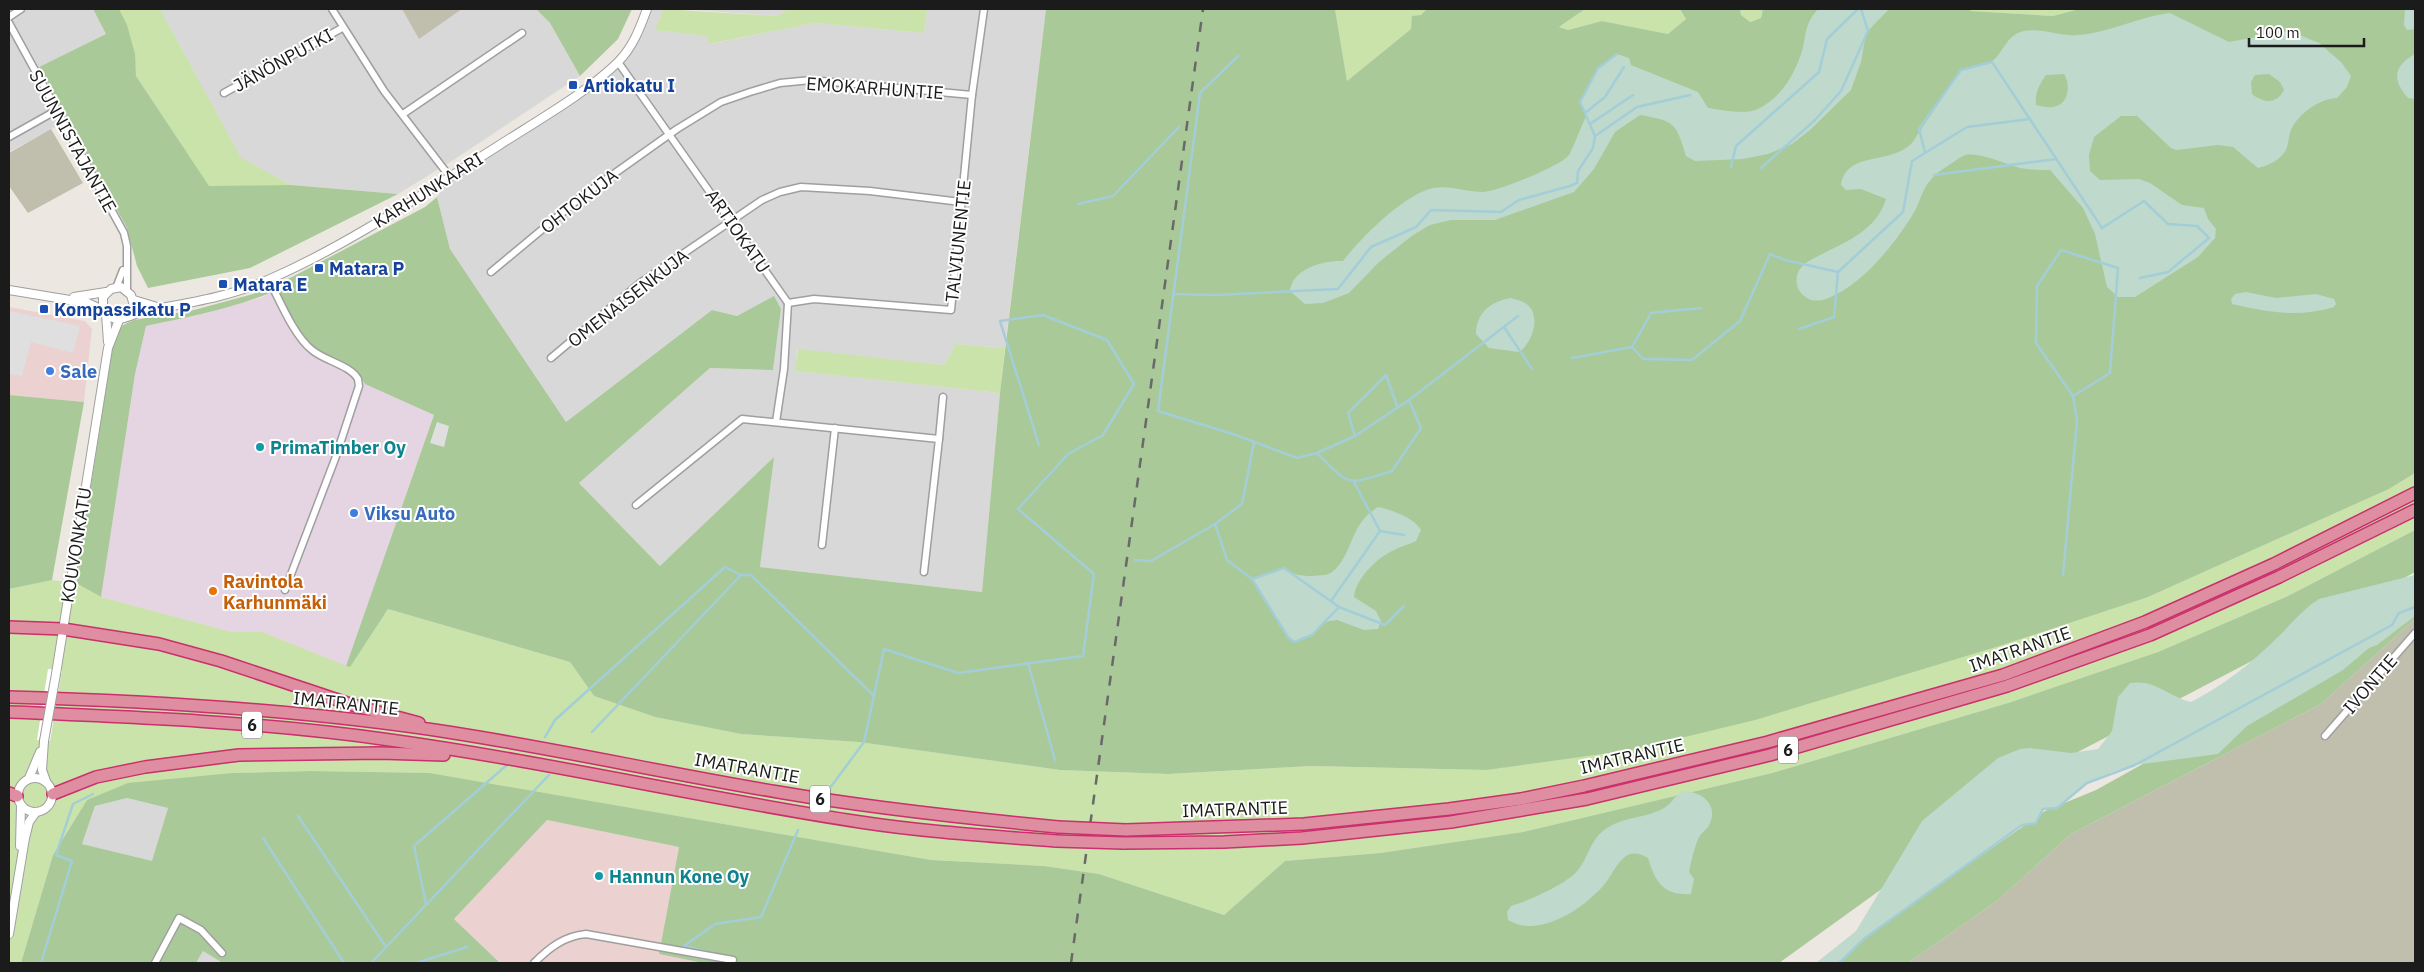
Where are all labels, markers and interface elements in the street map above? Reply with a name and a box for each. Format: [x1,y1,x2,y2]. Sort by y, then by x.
scale bar [2249,15,2364,47]
street label: JÄNÖNPUTKI [229,23,337,97]
text: 100 m [2256,23,2300,42]
street label: SUUNNISTAJANTIE [24,66,122,216]
street label: EMOKARHUNTIE [805,72,945,104]
place label: Artiokatu I [583,74,675,97]
marker: Artiokatu I [567,79,579,91]
street label: KARHUNKAARI [369,147,487,233]
street label: OHTOKUJA [536,163,623,238]
street label: TALVIUNENTIE [940,179,976,303]
street label: ARTIOKATU [701,185,775,277]
street label: OMENAISENKUJA [563,243,693,352]
place label: Matara P [329,257,405,280]
marker: Matara P [313,262,325,274]
place label: Matara E [233,273,307,296]
marker: Matara E [217,278,229,290]
place label: Kompassikatu P [54,298,191,321]
marker: Kompassikatu P [38,303,50,315]
place label: Sale [60,360,97,383]
marker: Sale [44,365,56,377]
place label: PrimaTimber Oy [270,436,406,459]
marker: PrimaTimber Oy [254,441,266,453]
street label: KOUVONKATU [56,486,96,604]
place label: Viksu Auto [364,502,455,525]
marker: Viksu Auto [348,507,360,519]
place label: Ravintola Karhunmäki [223,570,327,614]
marker: Ravintola Karhunmäki [207,585,219,597]
street label: IMATRANTIE [1966,621,2074,677]
street label: IVONTIE [2338,650,2402,718]
street label: IMATRANTIE [292,686,400,720]
road number: 6 [242,712,262,738]
street label: IMATRANTIE [1578,733,1686,779]
road number: 6 [1778,736,1798,764]
street label: IMATRANTIE [693,747,801,789]
road number: 6 [810,786,830,812]
street label: IMATRANTIE [1182,796,1288,822]
place label: Hannun Kone Oy [609,865,750,888]
marker: Hannun Kone Oy [593,870,605,882]

